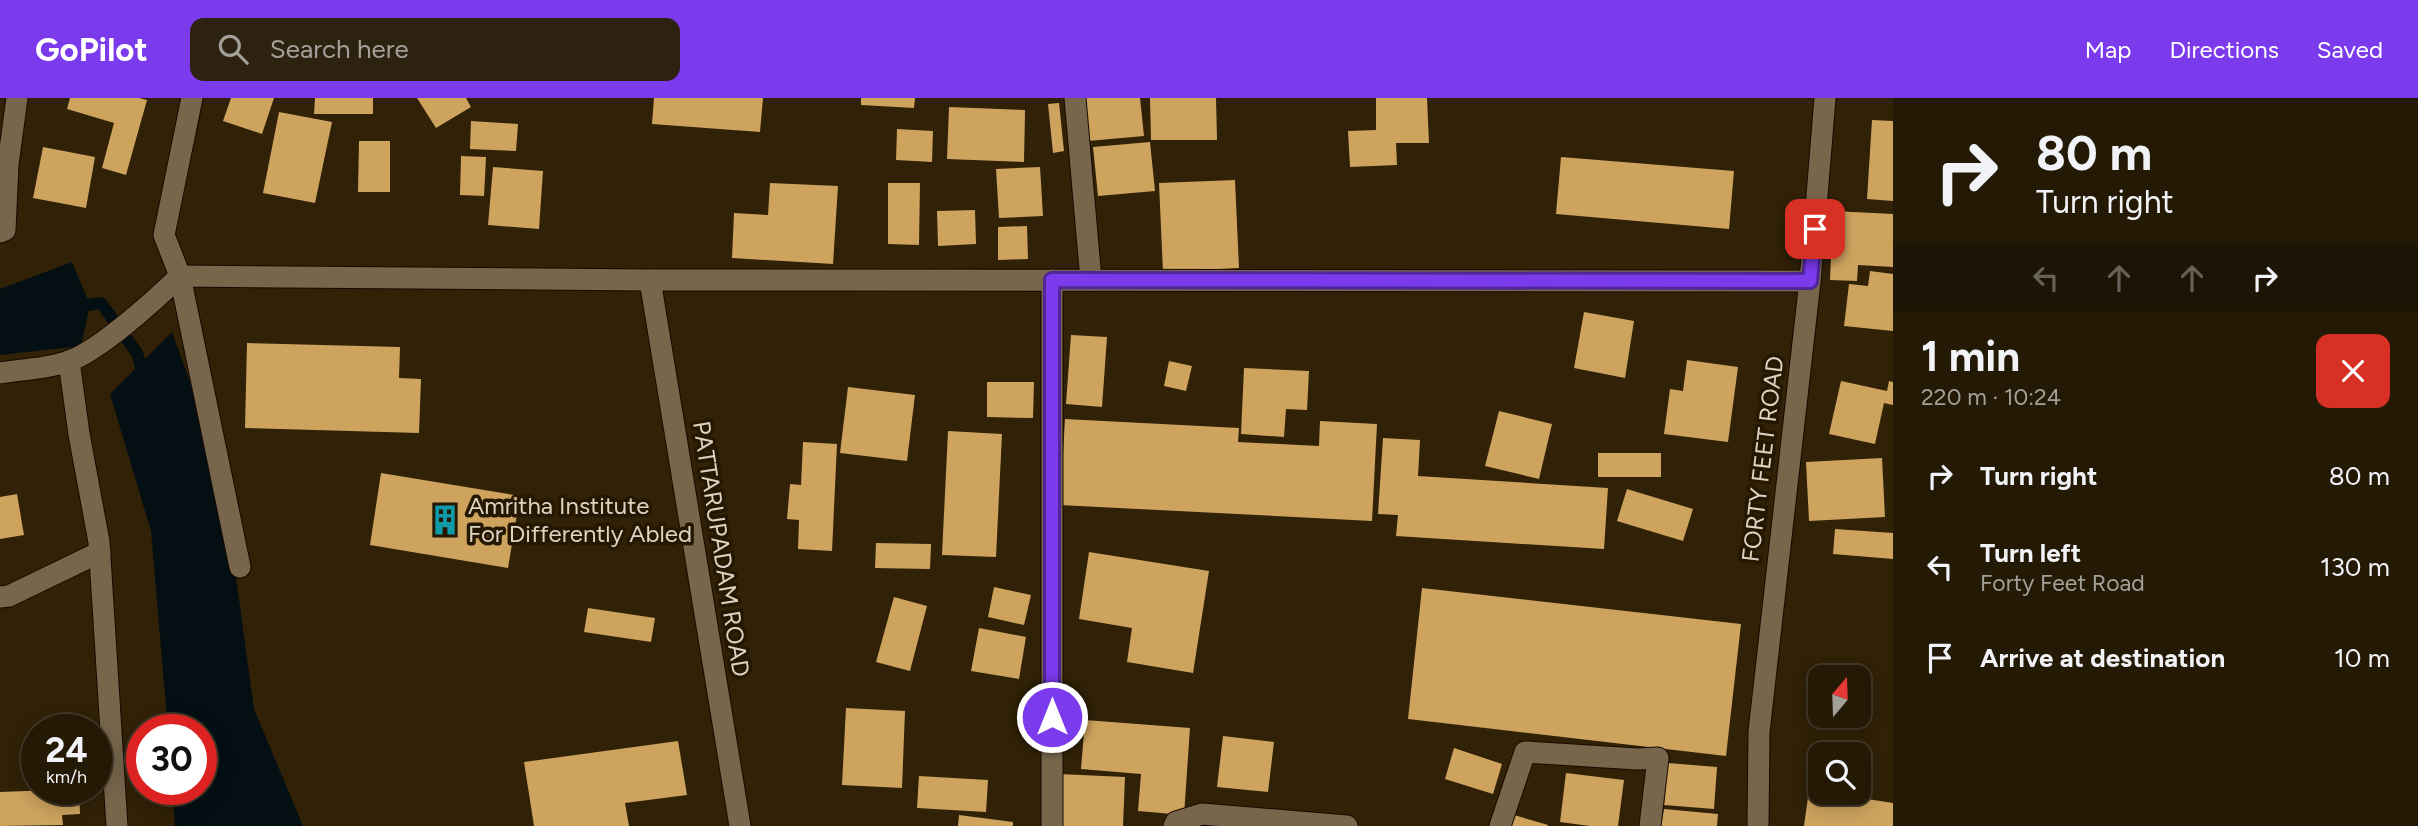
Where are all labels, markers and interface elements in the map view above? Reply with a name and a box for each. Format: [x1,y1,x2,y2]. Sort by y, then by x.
search box [190,18,680,81]
text: GoPilot [35,30,148,69]
icon: search [214,30,252,68]
text: Search here [270,33,409,65]
text: Map [2085,35,2131,64]
text: Directions [2169,35,2279,64]
text: Saved [2317,35,2383,64]
text: 80 m [2036,123,2152,182]
icon: right [1921,126,2012,217]
text: Turn right [2036,183,2174,221]
pin [1785,199,1845,259]
icon: arrive [1796,210,1834,248]
icon: left [2027,259,2065,297]
icon: ahead [2100,259,2138,297]
icon: ahead [2173,259,2211,297]
icon: right [2246,259,2284,297]
text: 1 min [1921,331,2020,382]
button: close [2316,334,2390,408]
street label: FORTY FEET ROAD [1735,354,1790,564]
text: 220 m · 10:24 [1921,383,2061,411]
street label: PATTARUPADAM ROAD [687,419,756,679]
icon: right [1921,457,1959,495]
text: Turn right [1980,460,2097,492]
text: 80 m [2329,460,2390,492]
place label: Amritha Institute For Differently Abled [468,491,692,548]
building icon: Amritha Institute For Differently Abled [428,503,462,537]
text: Turn left [1980,537,2081,569]
icon: left [1921,548,1959,586]
text: 130 m [2320,551,2390,583]
text: Forty Feet Road [1980,569,2145,597]
icon: arrive [1921,639,1959,677]
text: Arrive at destination [1980,642,2225,674]
text: 10 m [2334,642,2390,674]
north arrow [1808,665,1871,728]
map controls [1808,665,1871,805]
position arrow [1015,680,1089,754]
speed limit sign: 30 [126,714,217,805]
text: 24 [45,729,88,771]
button: search [1808,742,1871,805]
text: km/h [46,766,87,788]

